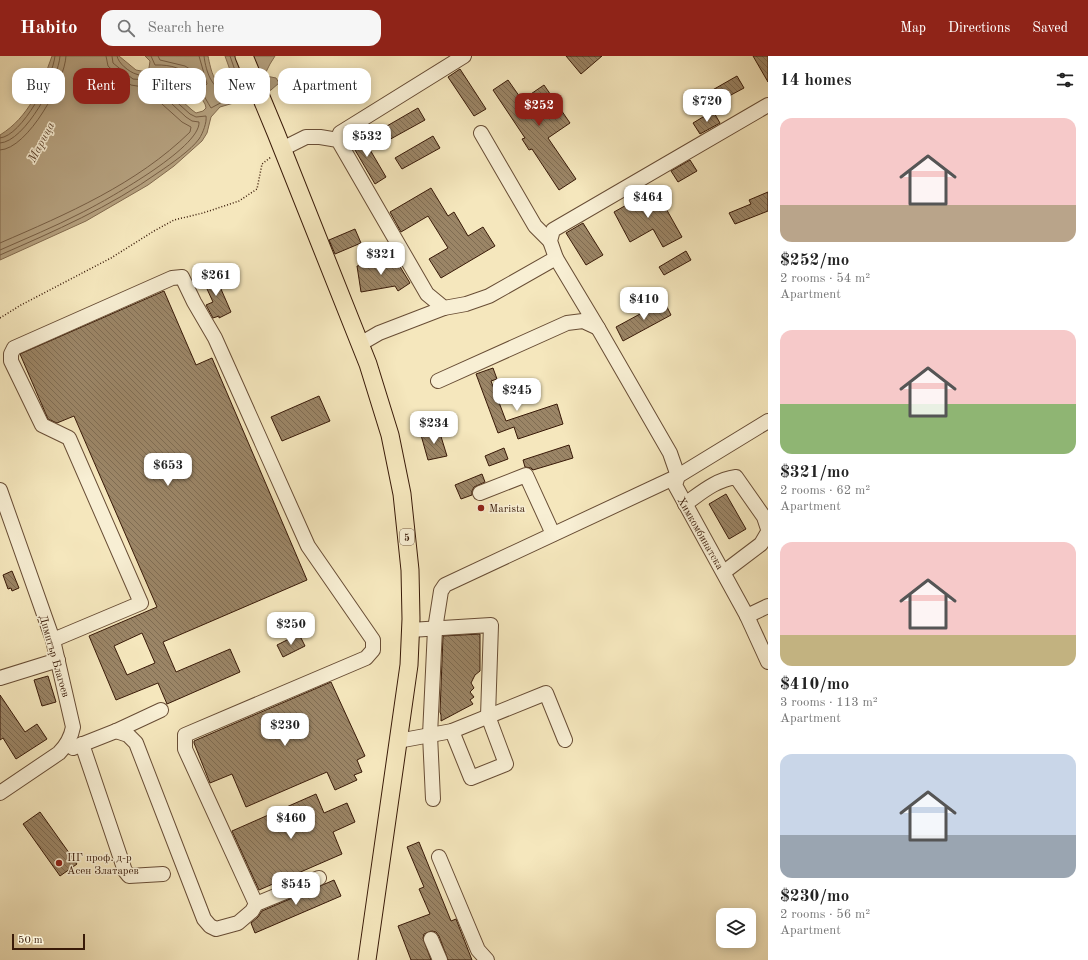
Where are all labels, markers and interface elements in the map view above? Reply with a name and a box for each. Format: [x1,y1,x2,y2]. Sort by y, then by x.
search box [101,10,381,46]
icon: search [115,17,137,39]
text: Habito [20,19,77,38]
text: Search here [147,21,224,36]
text: Map [900,21,926,35]
text: Directions [948,21,1010,35]
text: Saved [1032,21,1068,35]
chip: Buy [12,68,65,104]
chip: Rent [73,68,130,104]
chip: Filters [138,68,206,104]
chip: New [214,68,270,104]
chip: Apartment [278,68,371,104]
icon: filters [1054,69,1076,91]
text: 14 homes [780,72,852,89]
pin: $720 [683,89,731,123]
pin: $252 [515,93,563,127]
text: $720 [692,95,722,108]
text: $252 [524,99,554,112]
water label: Марица [26,120,58,166]
pin: $532 [343,124,391,158]
text: $532 [352,130,382,143]
icon: home [892,144,964,216]
pin: $464 [624,185,672,219]
text: $464 [633,191,663,204]
pin: $321 [357,242,405,276]
text: $321 [366,248,396,261]
text: $252/mo [780,252,849,269]
pin: $261 [192,263,240,297]
text: $261 [201,269,231,282]
text: 2 rooms · 54 m² [780,272,870,285]
pin: $410 [620,287,668,321]
text: Apartment [780,288,841,301]
text: $410 [629,293,659,306]
icon: home [892,356,964,428]
pin: $245 [493,378,541,412]
text: $245 [502,384,532,397]
pin: $234 [410,411,458,445]
text: $234 [419,417,449,430]
pin: $653 [144,453,192,487]
text: $653 [153,459,183,472]
text: $321/mo [780,464,849,481]
text: 2 rooms · 62 m² [780,484,870,497]
street label: Химкомбинатска [675,496,725,572]
text: Apartment [780,500,841,513]
marker: Marista [476,503,486,513]
place label: Marista [489,504,526,515]
road number: 5 [400,529,414,545]
icon: home [892,568,964,640]
pin: $250 [267,612,315,646]
street label: Димитър Благоев [37,614,71,699]
text: $250 [276,618,306,631]
text: $410/mo [780,676,849,693]
text: 3 rooms · 113 m² [780,696,878,709]
text: Apartment [780,712,841,725]
pin: $230 [261,713,309,747]
text: $230 [270,719,300,732]
icon: home [892,780,964,852]
pin: $460 [267,806,315,840]
text: $460 [276,812,306,825]
place label: ПГ проф. д-р Асен Златарев [67,853,139,877]
marker: ПГ проф. д-р Асен Златарев [54,858,64,868]
pin: $545 [272,872,320,906]
text: $545 [281,878,311,891]
text: $230/mo [780,888,849,905]
map controls [716,908,756,948]
button: layers [716,908,756,948]
text: 2 rooms · 56 m² [780,908,870,921]
text: Apartment [780,924,841,937]
scale bar [12,932,85,951]
text: 50 m [18,935,43,946]

